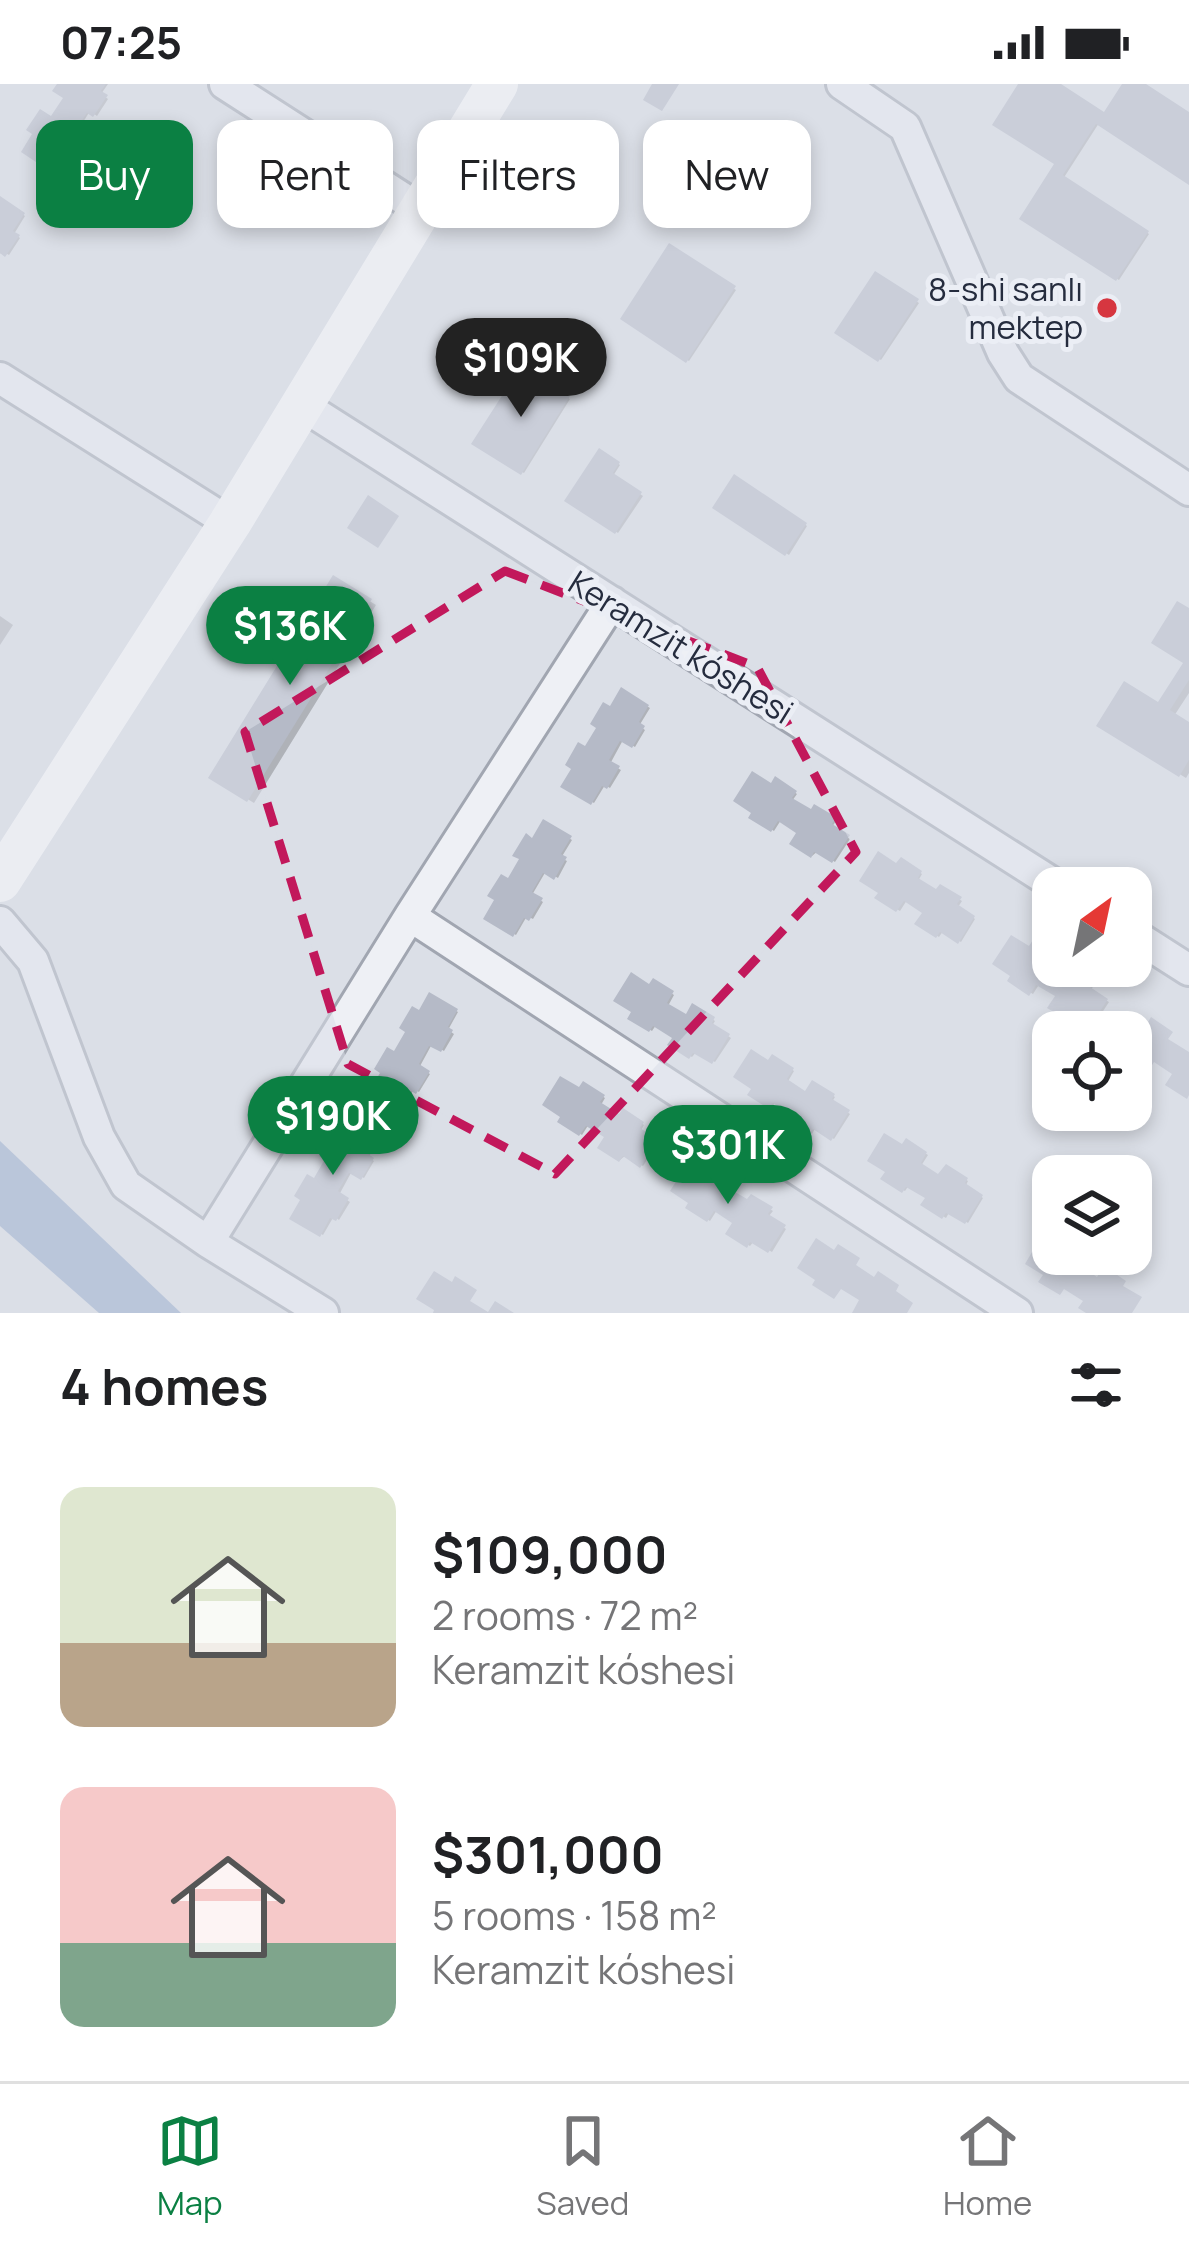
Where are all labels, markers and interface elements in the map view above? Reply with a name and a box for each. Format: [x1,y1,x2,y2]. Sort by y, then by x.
text: 07:25 [60,11,182,73]
chip: Buy [36,120,193,228]
chip: Rent [217,120,393,228]
chip: Filters [417,120,619,228]
chip: New [643,120,811,228]
place label: 8-shi sanlı mektep [928,266,1083,349]
marker: 8-shi sanlı mektep [1094,295,1120,321]
pin: $109K [437,318,605,420]
text: $109K [463,330,579,384]
street label: Keramzit kóshesi [560,559,802,734]
pin: $136K [206,586,374,688]
text: $136K [233,598,347,652]
north arrow [1032,867,1152,987]
map controls [1032,867,1152,1275]
button: locate [1032,1011,1152,1131]
pin: $190K [249,1076,417,1178]
text: $190K [275,1088,391,1142]
pin: $301K [644,1105,812,1207]
text: $301K [670,1117,786,1171]
button: layers [1032,1155,1152,1275]
text: 4 homes [60,1351,268,1420]
icon: filters [1063,1352,1129,1418]
text: $109,000 [432,1519,668,1588]
icon: home [156,1535,300,1679]
text: 2 rooms · 72 m² [432,1588,698,1642]
text: Keramzit kóshesi [432,1642,735,1696]
text: $301,000 [432,1819,664,1888]
icon: home [156,1835,300,1979]
text: 5 rooms · 158 m² [432,1888,717,1942]
text: Keramzit kóshesi [432,1942,735,1996]
tab: Map [157,2108,223,2225]
tab: Saved [536,2108,629,2225]
tab: Home [943,2108,1032,2225]

